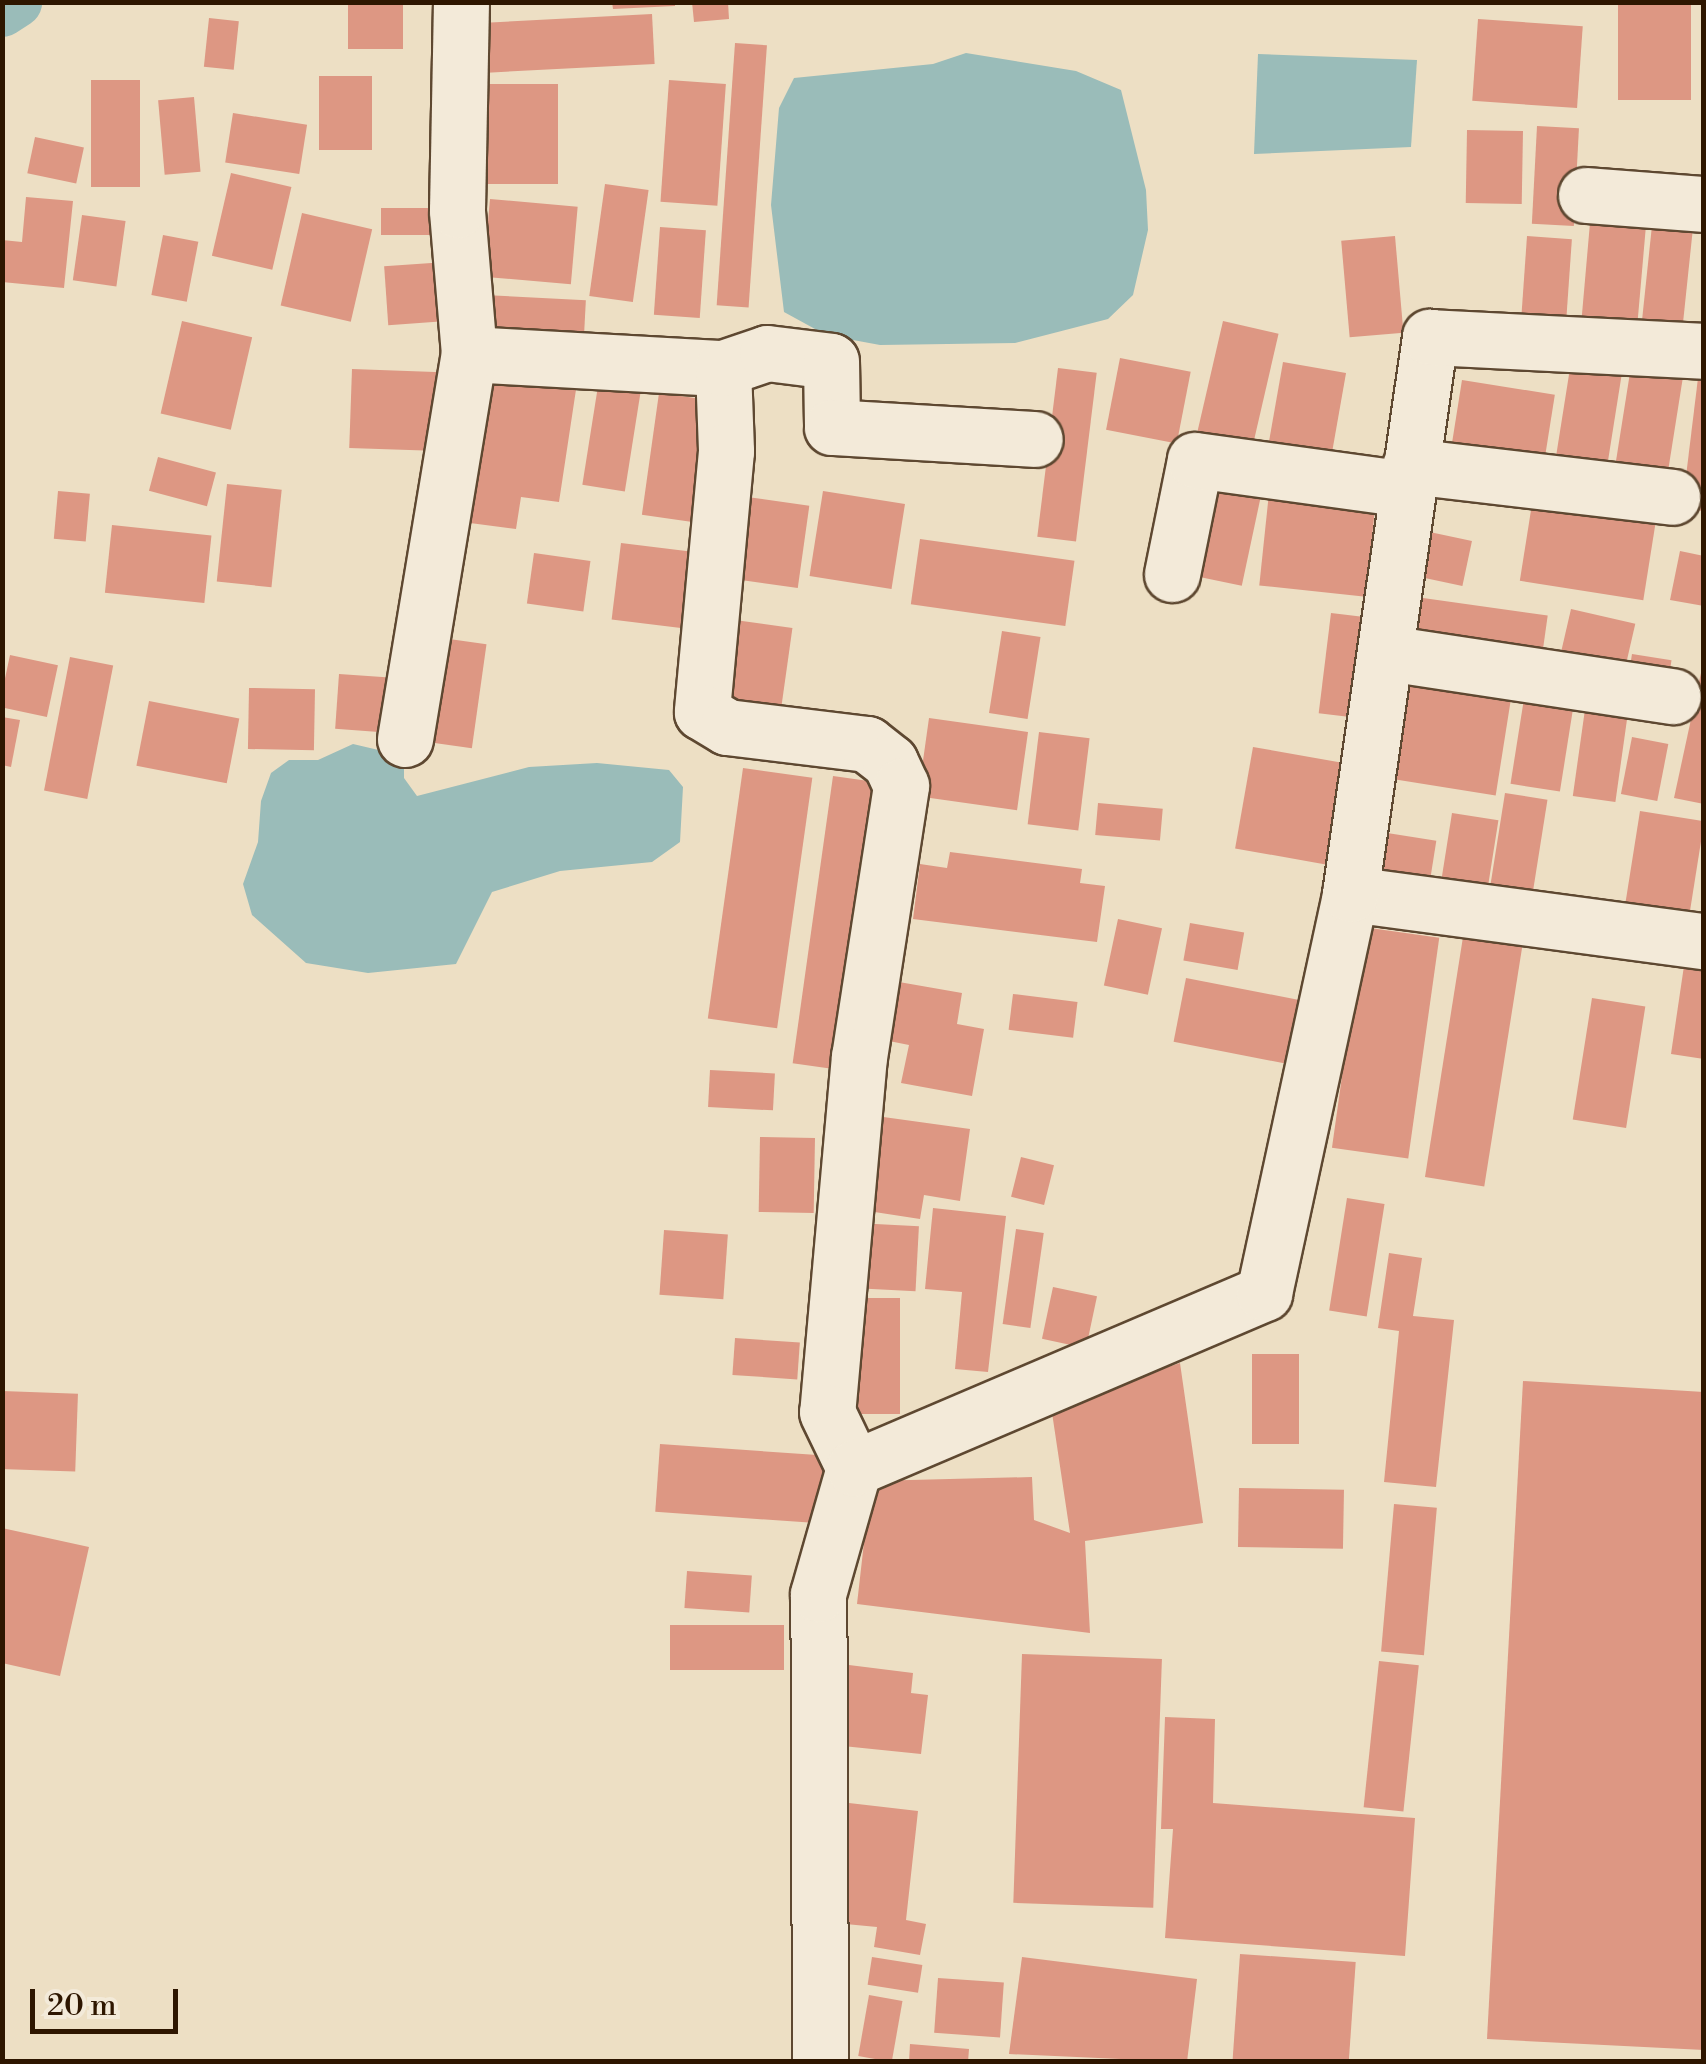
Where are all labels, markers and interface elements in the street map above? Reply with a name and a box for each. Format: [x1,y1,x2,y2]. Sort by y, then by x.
scale bar [35,1969,182,2031]
text: 20 m [47,1987,116,2025]

